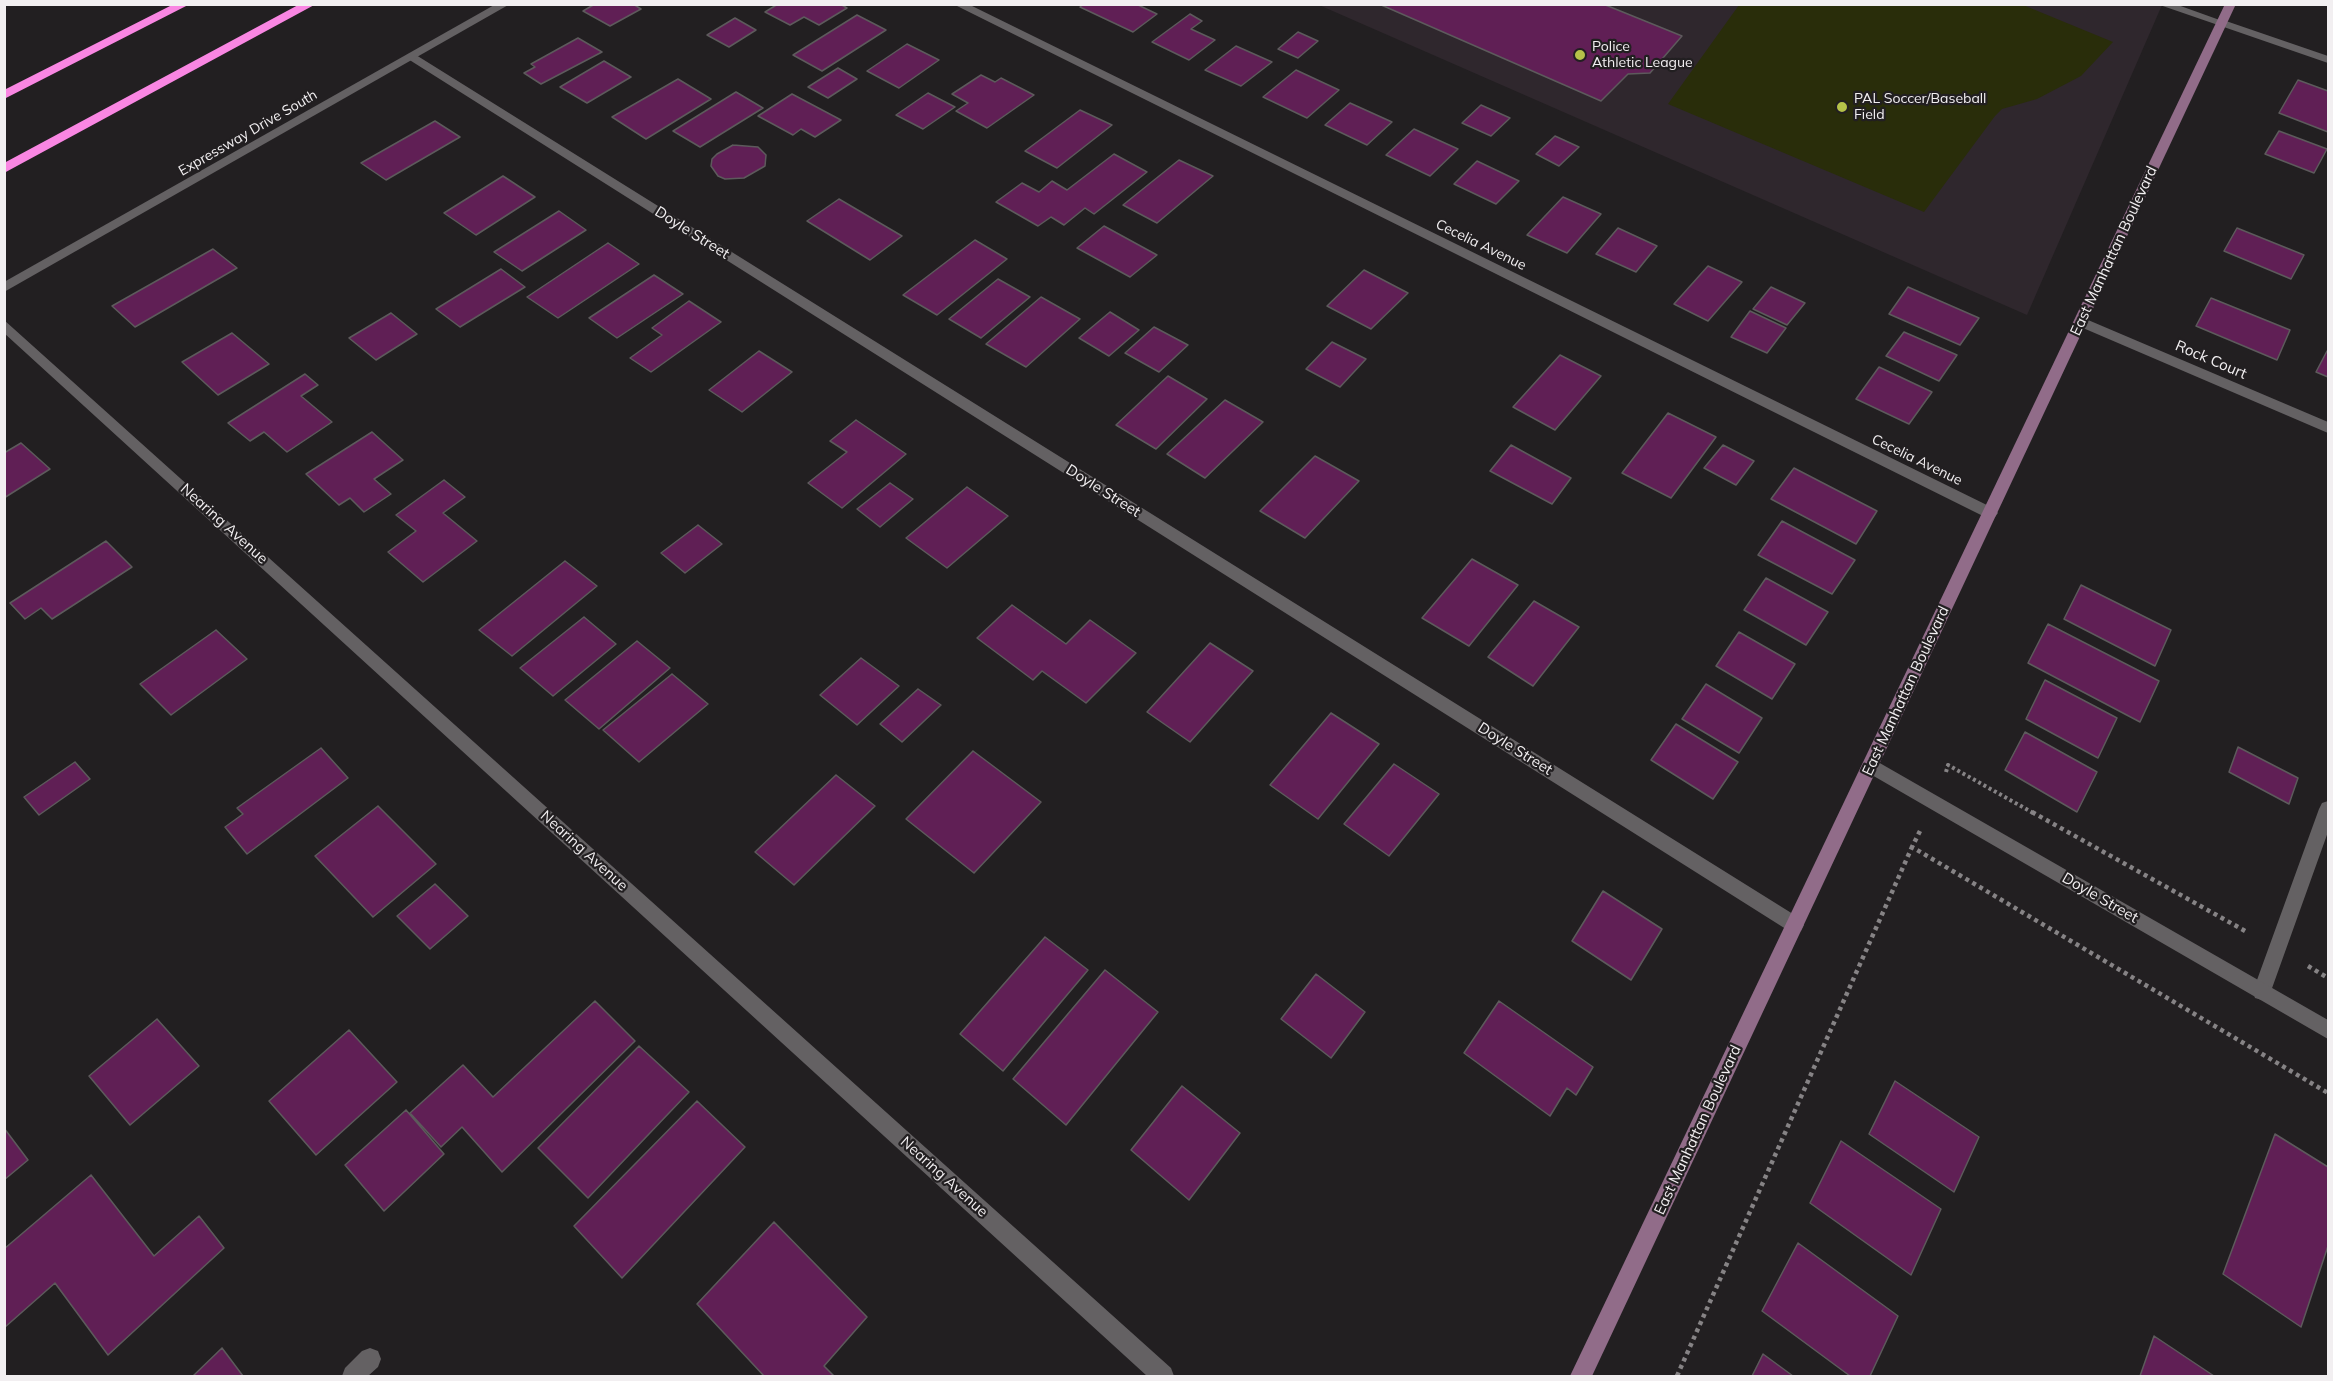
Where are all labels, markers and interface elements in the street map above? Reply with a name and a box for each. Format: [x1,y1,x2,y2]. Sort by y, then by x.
place label: Police Athletic League [1592,39,1693,72]
marker: Police Athletic League [1573,48,1587,62]
street label: Expressway Drive South [176,86,320,180]
place label: PAL Soccer/Baseball Field [1854,91,1986,124]
marker: PAL Soccer/Baseball Field [1835,100,1849,114]
street label: East Manhattan Boulevard [2067,163,2161,339]
street label: Doyle Street [651,203,733,263]
street label: Cecelia Avenue [1433,216,1529,274]
street label: Rock Court [2173,337,2249,383]
street label: Cecelia Avenue [1869,431,1965,489]
street label: Doyle Street [1062,461,1144,521]
street label: Nearing Avenue [177,480,271,568]
street label: East Manhattan Boulevard [1859,603,1953,779]
street label: Doyle Street [1474,719,1556,779]
street label: Nearing Avenue [537,807,631,895]
street label: Doyle Street [2059,869,2141,927]
street label: East Manhattan Boulevard [1651,1042,1745,1218]
street label: Nearing Avenue [897,1133,991,1221]

